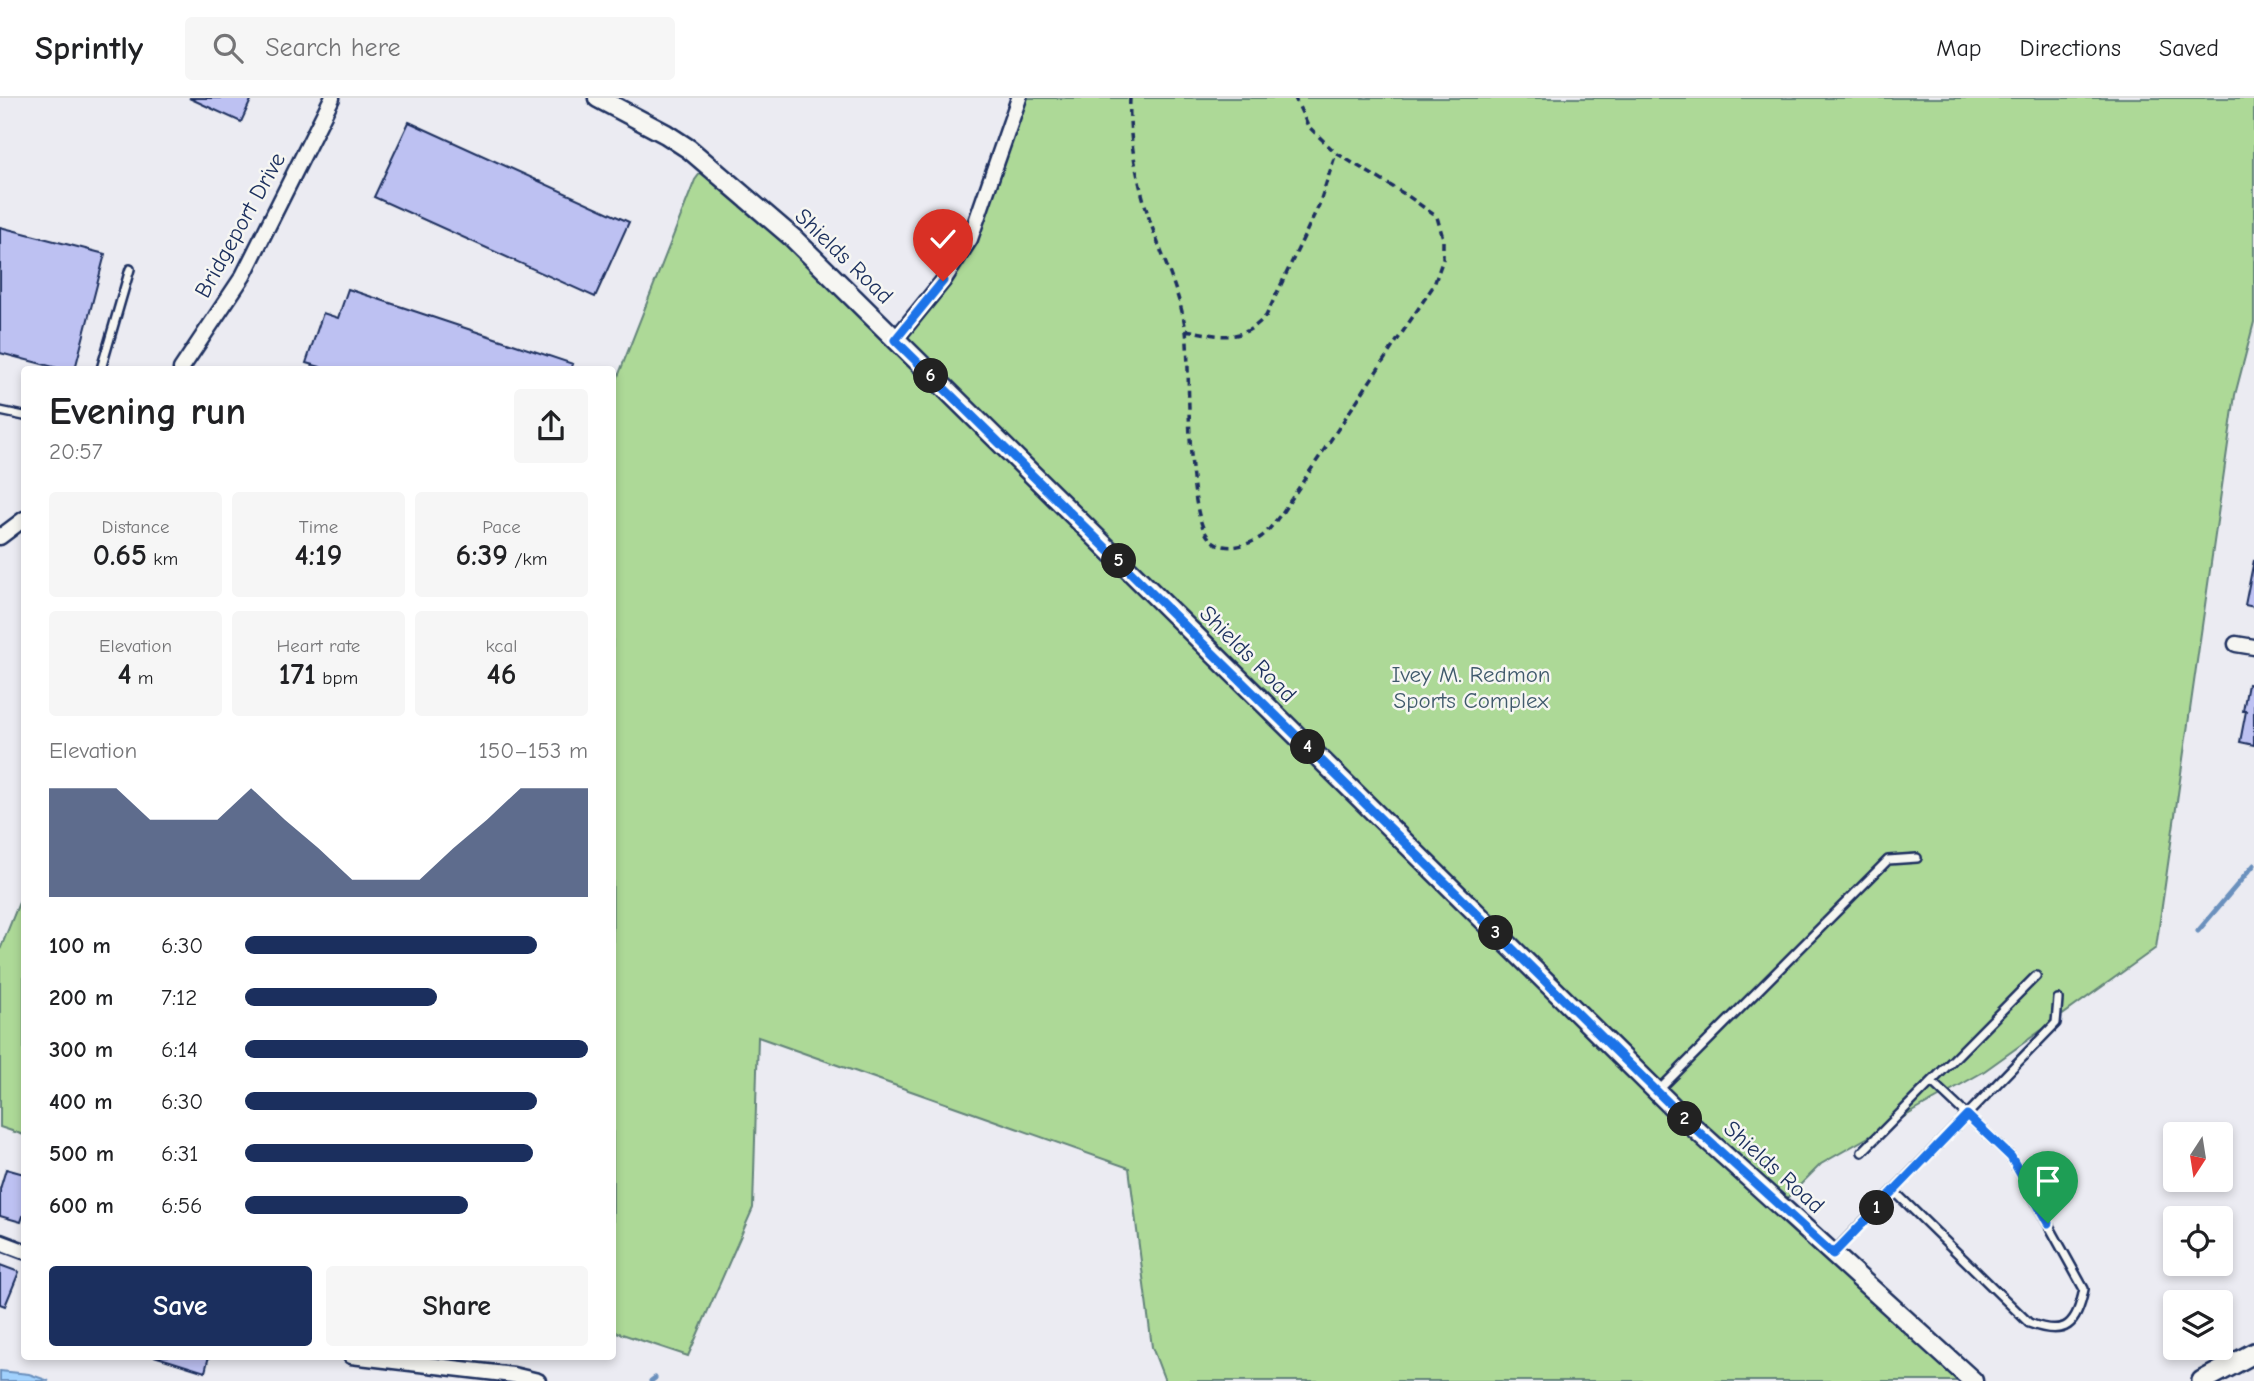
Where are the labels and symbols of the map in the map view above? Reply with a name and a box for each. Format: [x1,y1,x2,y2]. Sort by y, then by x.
street label: Bridgeport Drive [189,148,291,302]
street label: Shields Road [789,203,899,309]
pin [913,209,973,281]
pin: 6 [914,358,948,394]
pin: 5 [1102,544,1136,578]
street label: Shields Road [1194,600,1302,708]
park label: Ivey M. Redmon Sports Complex [1391,661,1551,714]
pin: 4 [1290,730,1326,764]
pin: 3 [1478,916,1514,950]
pin: 2 [1668,1102,1702,1136]
street label: Shields Road [1718,1115,1830,1219]
north arrow [2163,1122,2233,1192]
pin [2018,1151,2078,1223]
pin: 1 [1860,1190,1895,1226]

